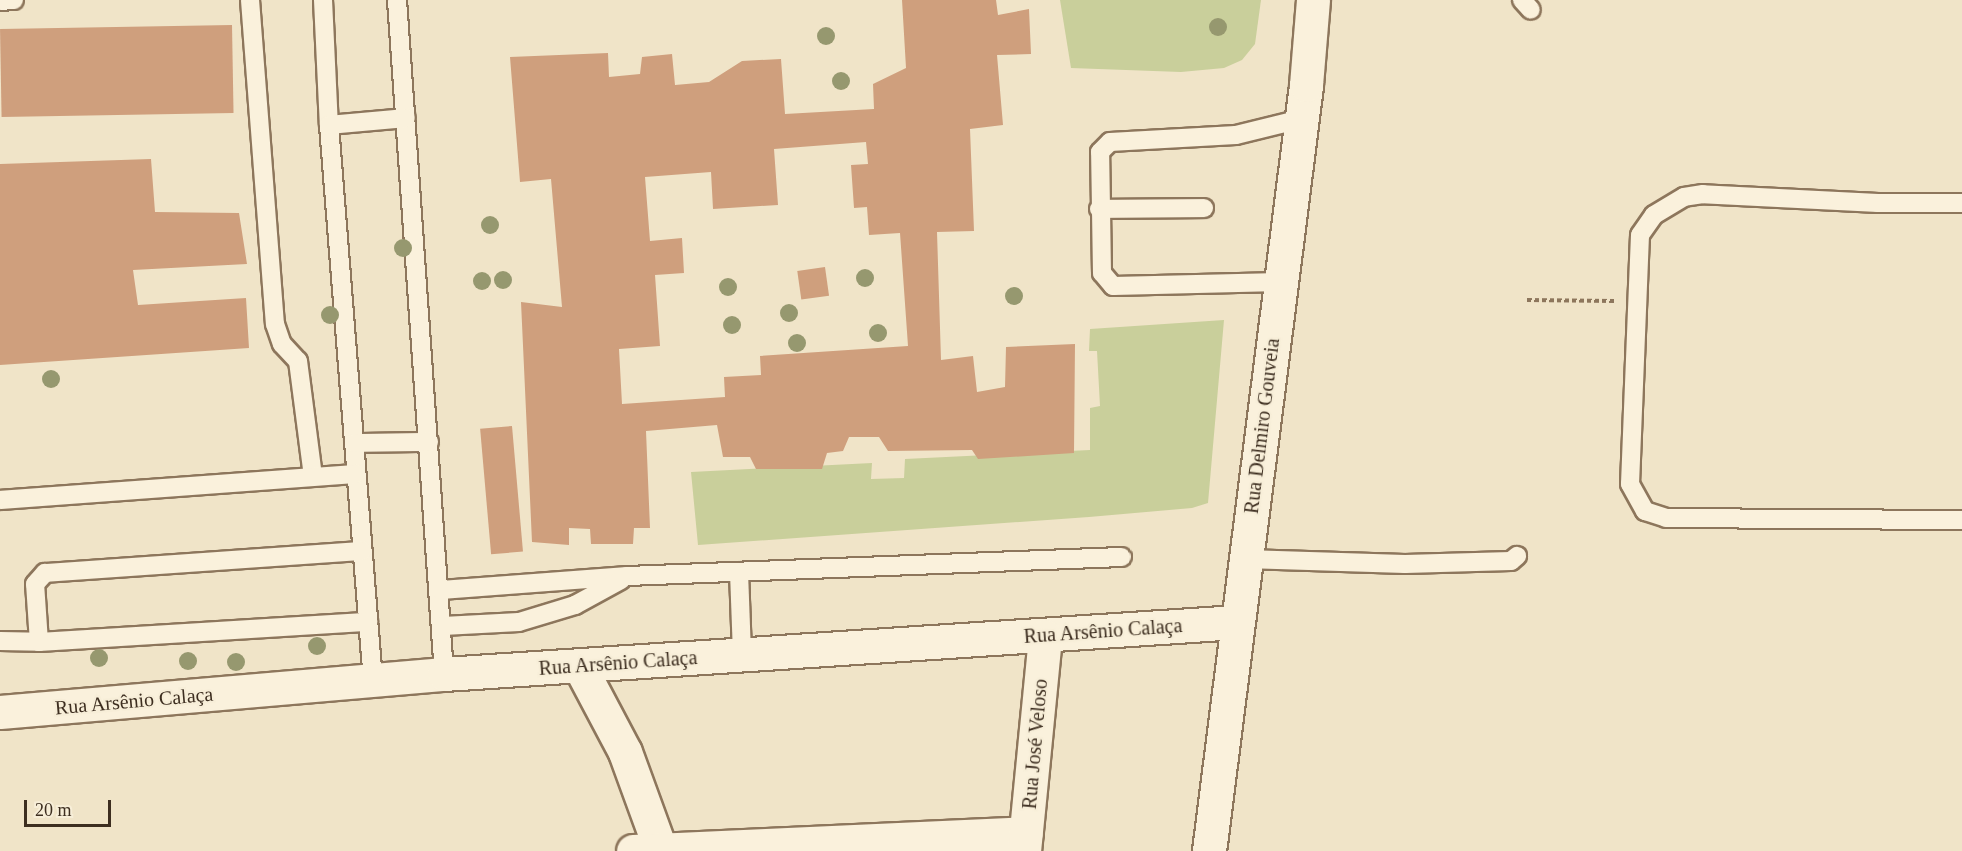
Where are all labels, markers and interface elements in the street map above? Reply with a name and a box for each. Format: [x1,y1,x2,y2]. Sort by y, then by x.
street label: Rua Delmiro Gouveia [1239,337,1285,515]
street label: Rua Arsênio Calaça [1022,613,1184,649]
street label: Rua Arsênio Calaça [537,645,699,681]
street label: Rua José Veloso [1017,678,1053,810]
street label: Rua Arsênio Calaça [53,682,215,720]
scale bar [27,788,114,826]
text: 20 m [35,800,72,820]

